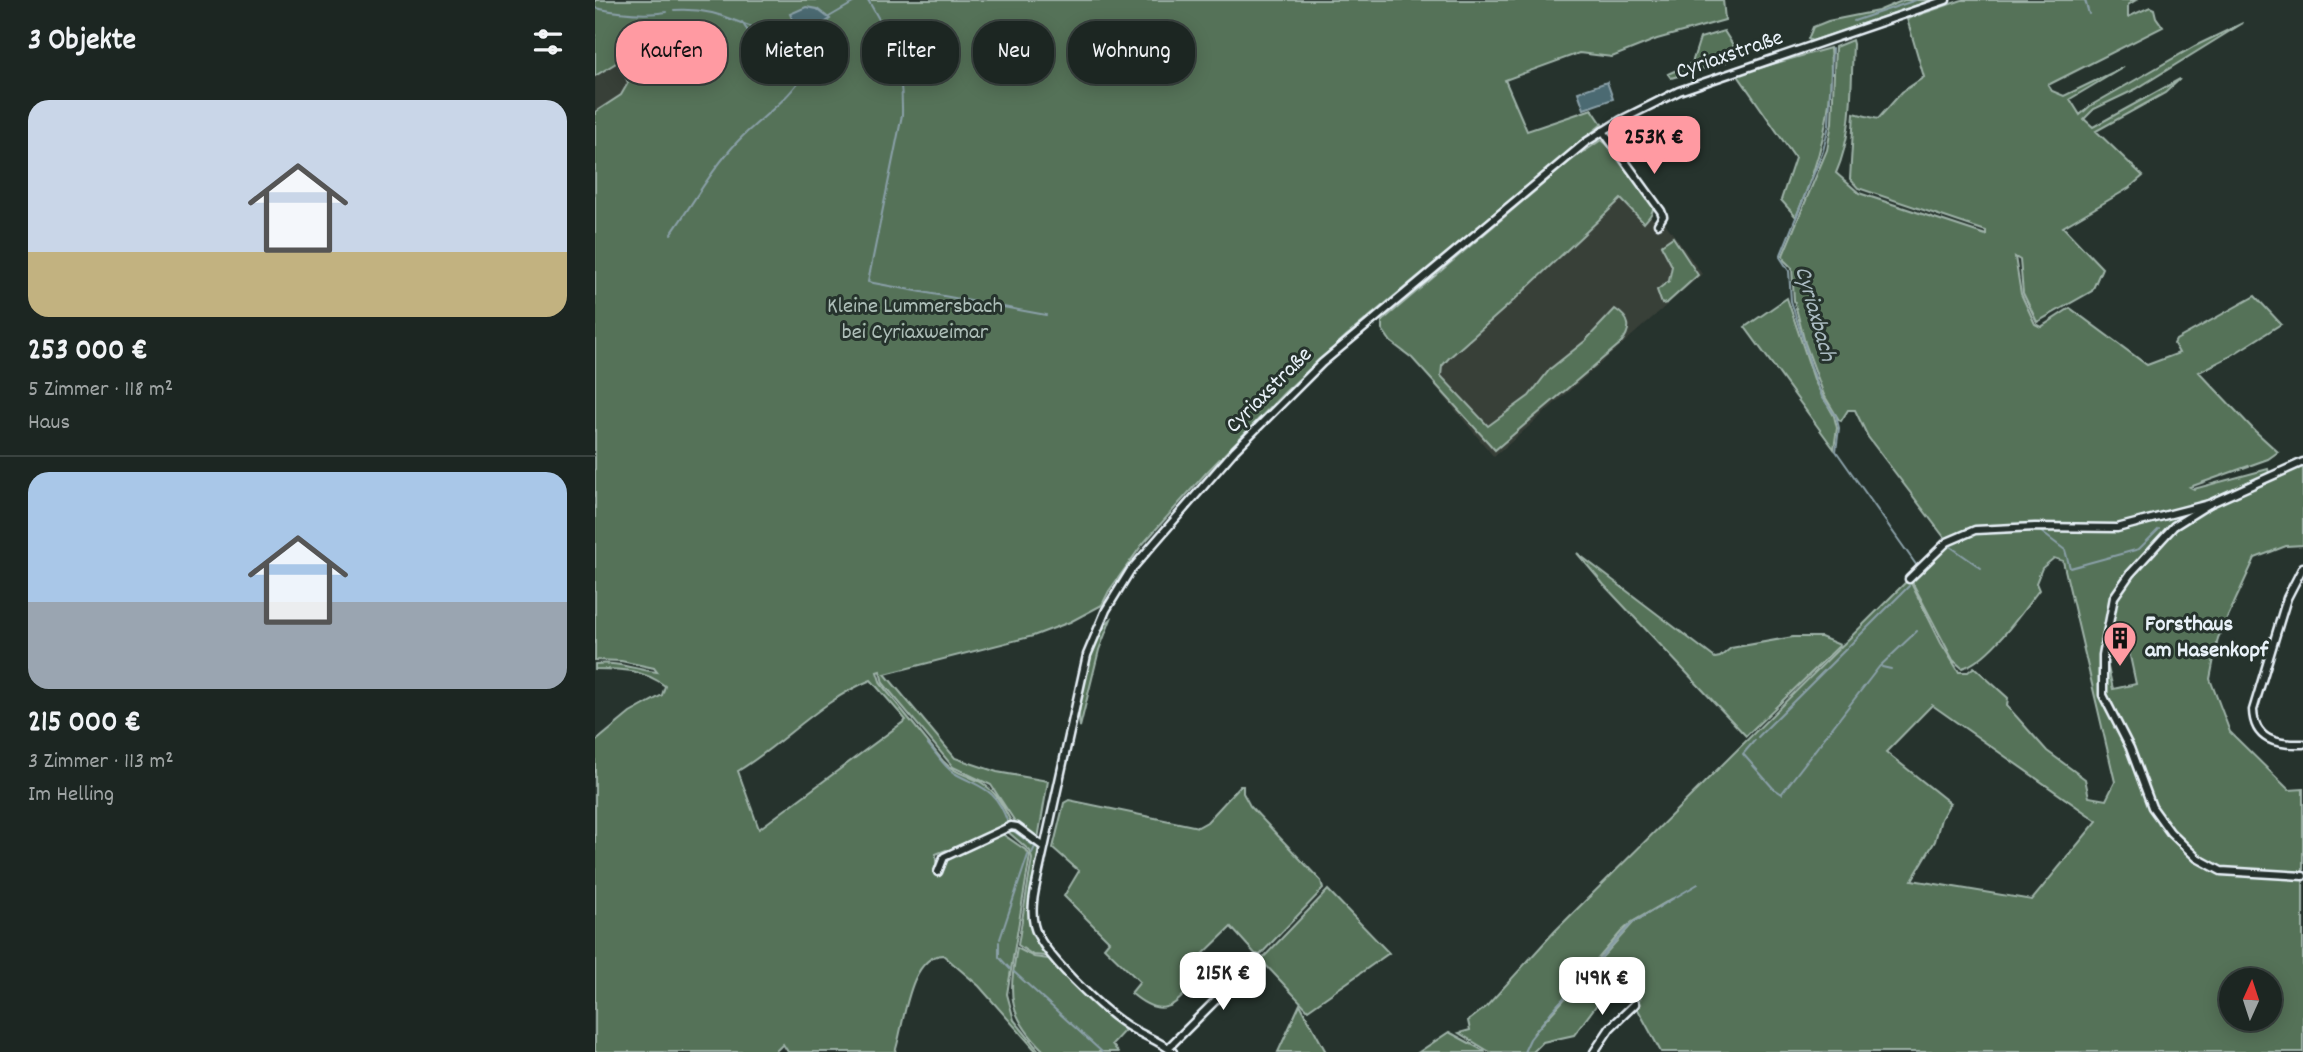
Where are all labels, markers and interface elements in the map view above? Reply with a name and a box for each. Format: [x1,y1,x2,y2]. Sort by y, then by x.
text: 3 Objekte [28,21,136,64]
chip: Kaufen [616,21,727,84]
chip: Mieten [741,21,848,84]
chip: Filter [862,21,959,84]
chip: Neu [973,21,1054,84]
chip: Wohnung [1068,21,1195,84]
street label: Cyriaxstraße [1672,22,1788,90]
icon: filters [529,23,567,61]
pin: 253K € [1597,116,1711,176]
text: 253K € [1624,122,1684,155]
icon: home [235,145,361,271]
water label: Cyriaxbach [1784,263,1844,366]
park label: Kleine Lummersbach bei Cyriaxweimar [827,291,1003,350]
text: 253 000 € [28,331,148,374]
street label: Cyriaxstraße [1219,340,1321,442]
text: 5 Zimmer · 118 m² [28,374,173,407]
text: Haus [28,407,70,440]
icon: home [235,517,361,643]
place label: Forsthaus am Hasenkopf [2145,609,2269,668]
building icon: Forsthaus am Hasenkopf [2101,619,2139,668]
text: 215 000 € [28,703,141,746]
text: 3 Zimmer · 113 m² [28,746,174,779]
text: Im Helling [28,779,114,812]
pin: 215K € [1166,953,1280,1012]
text: 215K € [1196,958,1250,991]
pin: 149K € [1545,958,1659,1017]
text: 149K € [1575,963,1629,996]
north arrow [2219,968,2282,1031]
map controls [2219,968,2282,1031]

